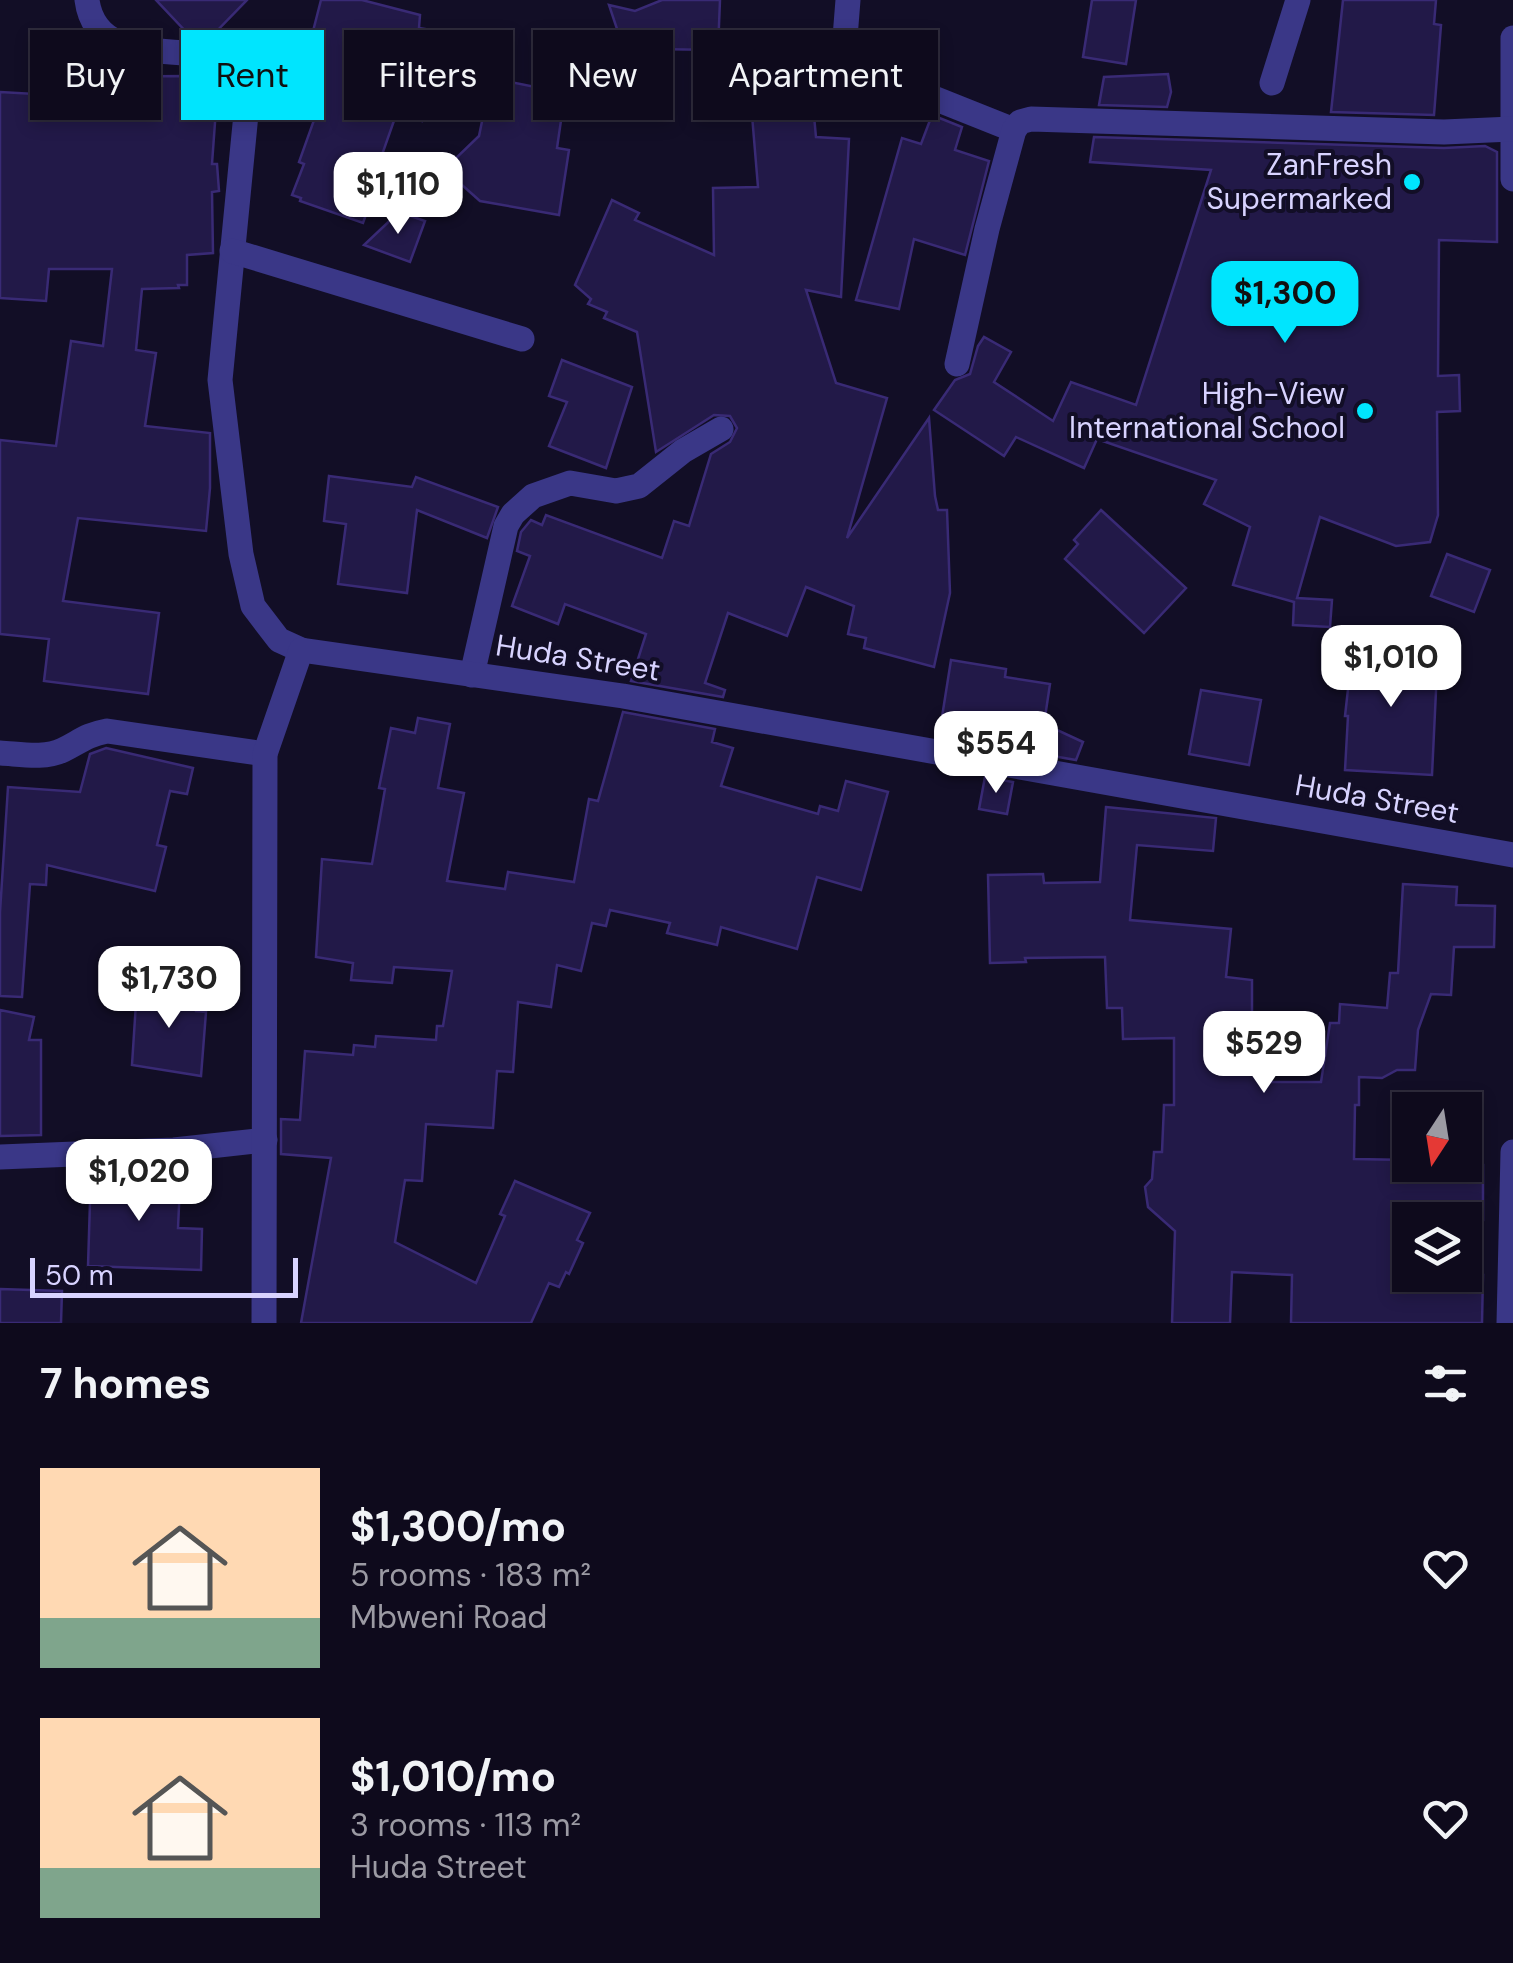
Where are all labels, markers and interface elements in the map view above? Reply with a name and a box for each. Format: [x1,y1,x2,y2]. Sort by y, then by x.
chip: Buy [30,30,161,120]
chip: Rent [181,30,324,120]
chip: Filters [344,30,513,120]
chip: New [533,30,673,120]
chip: Apartment [693,30,938,120]
place label: ZanFresh Supermarked [1206,145,1392,218]
pin: $1,110 [317,152,479,237]
text: $1,110 [356,163,440,205]
marker: ZanFresh Supermarked [1401,171,1423,193]
pin: $1,300 [1204,261,1366,346]
text: $1,300 [1233,272,1337,314]
place label: High-View International School [1069,374,1345,447]
marker: High-View International School [1354,400,1376,422]
street label: Huda Street [493,625,663,690]
pin: $1,010 [1310,625,1472,710]
text: $1,010 [1343,636,1439,678]
pin: $554 [937,711,1055,796]
text: $554 [956,722,1036,764]
street label: Huda Street [1292,765,1462,832]
pin: $1,730 [88,946,250,1031]
text: $1,730 [120,957,218,999]
pin: $529 [1205,1011,1323,1096]
text: $529 [1225,1022,1303,1064]
north arrow [1392,1092,1482,1182]
map controls [1392,1092,1482,1292]
pin: $1,020 [58,1139,220,1224]
text: $1,020 [88,1150,190,1192]
button: layers [1392,1202,1482,1292]
scale bar [30,1253,298,1298]
text: 50 m [45,1257,114,1294]
text: 7 homes [40,1356,211,1411]
icon: filters [1418,1356,1473,1411]
text: $1,300/mo [350,1499,566,1554]
icon: home [120,1508,240,1628]
icon: heart [1418,1541,1473,1596]
text: 5 rooms · 183 m² [350,1554,591,1596]
text: Mbweni Road [350,1596,547,1638]
text: $1,010/mo [350,1749,556,1804]
icon: home [120,1758,240,1878]
icon: heart [1418,1791,1473,1846]
text: 3 rooms · 113 m² [350,1804,581,1846]
text: Huda Street [350,1846,527,1888]

